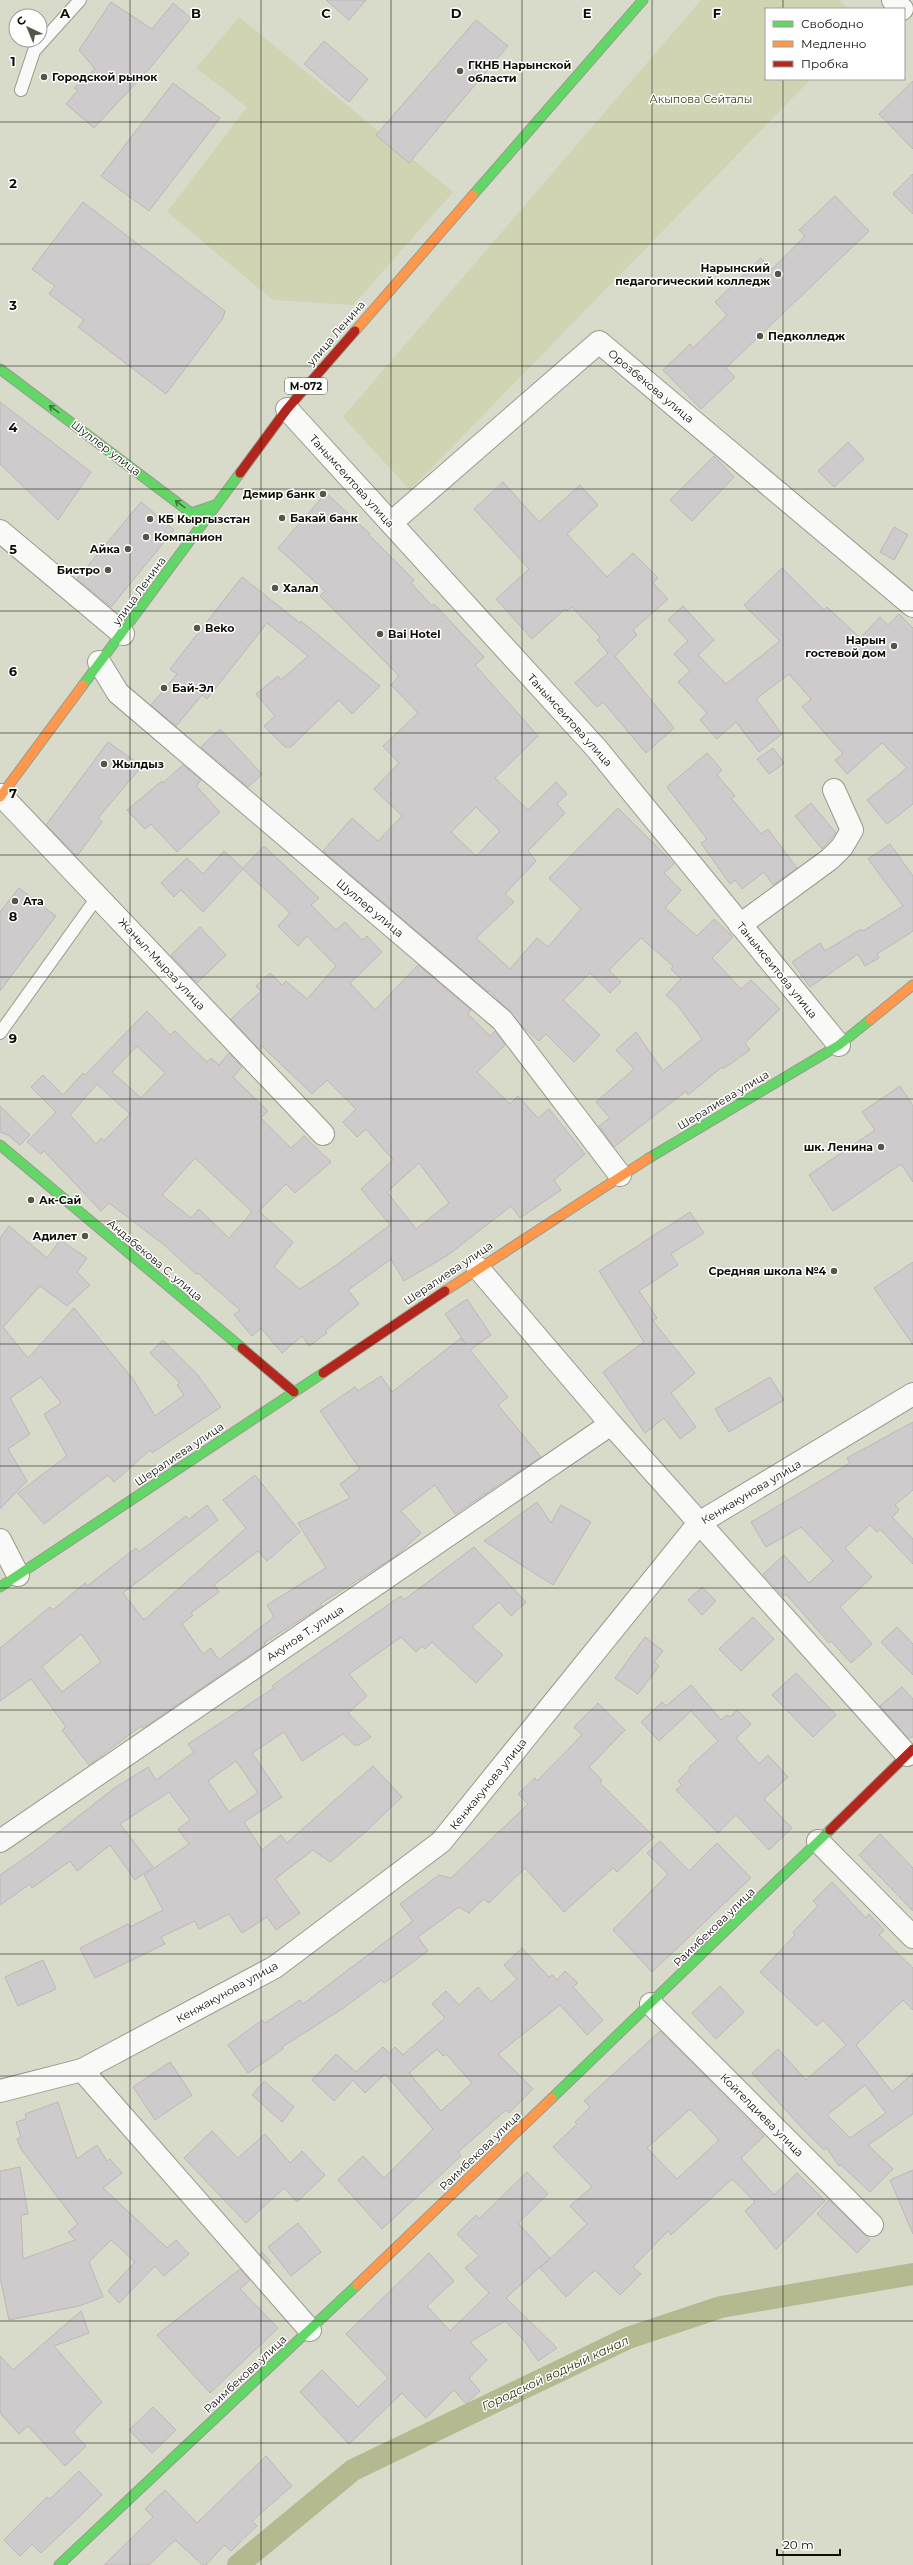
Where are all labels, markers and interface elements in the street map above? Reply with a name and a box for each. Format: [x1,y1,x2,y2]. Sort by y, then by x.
text: A [59,5,71,21]
text: B [191,5,201,21]
text: C [321,5,331,21]
text: D [451,5,462,21]
text: E [583,5,592,21]
text: F [713,5,721,21]
north arrow [8,8,48,48]
legend [765,8,905,80]
text: С [13,13,29,29]
text: Свободно [801,16,864,31]
text: Медленно [801,36,867,51]
text: 1 [10,53,16,69]
text: Пробка [801,56,849,71]
place label: ГКНБ Нарынской области [468,58,571,85]
marker: ГКНБ Нарынской области [455,66,465,76]
place label: Городской рынок [52,70,158,84]
marker: Городской рынок [39,72,49,82]
park label: Акыпова Сейталы [650,92,752,106]
text: 2 [9,175,17,191]
place label: Нарынский педагогический колледж [615,261,770,288]
marker: Нарынский педагогический колледж [773,269,783,279]
text: 3 [8,297,17,313]
street label: улица Ленина [303,298,368,369]
place label: Педколледж [768,329,845,343]
marker: Педколледж [755,331,765,341]
street label: Орозбекова улица [605,346,697,426]
road number: М-072 [285,378,327,394]
one-way arrow [48,405,59,413]
street label: Шуллер улица [68,417,144,479]
text: 4 [9,419,18,435]
street label: Танымсеитова улица [307,432,397,530]
place label: Демир банк [243,487,316,501]
marker: Демир банк [318,489,328,499]
one-way arrow [175,500,186,508]
place label: Бакай банк [290,511,359,525]
place label: КБ Кыргызстан [158,512,250,526]
marker: Бакай банк [277,513,287,523]
marker: КБ Кыргызстан [145,514,155,524]
place label: Компанион [154,530,222,544]
marker: Компанион [141,532,151,542]
text: 5 [9,541,17,557]
place label: Айка [90,542,120,556]
marker: Айка [123,544,133,554]
street label: улица Ленина [109,554,169,629]
place label: Бистро [57,563,100,577]
marker: Бистро [103,565,113,575]
place label: Халал [283,581,319,595]
marker: Халал [270,583,280,593]
place label: Beko [205,621,235,635]
marker: Beko [192,623,202,633]
place label: Bai Hotel [388,627,441,641]
marker: Bai Hotel [375,629,385,639]
place label: Нарын гостевой дом [805,633,886,660]
marker: Нарын гостевой дом [889,641,899,651]
text: 6 [9,663,18,679]
street label: Танымсеитова улица [525,671,615,769]
place label: Бай-Эл [172,681,214,695]
marker: Бай-Эл [159,683,169,693]
place label: Жылдыз [112,757,164,771]
marker: Жылдыз [99,759,109,769]
text: 7 [9,785,17,801]
street label: Шуллер улица [334,876,406,940]
place label: Ата [23,894,44,908]
marker: Ата [10,896,20,906]
text: 8 [9,908,18,924]
street label: Жаныл-Мырза улица [116,915,208,1013]
street label: Танымсеитова улица [734,919,820,1021]
text: 9 [9,1030,17,1046]
street label: Шералиева улица [675,1067,771,1133]
place label: шк. Ленина [804,1140,873,1154]
marker: шк. Ленина [876,1142,886,1152]
place label: Ак-Сай [39,1193,81,1207]
marker: Ак-Сай [26,1195,36,1205]
street label: Андабекова С. улица [105,1216,205,1304]
place label: Адилет [33,1229,77,1243]
marker: Адилет [80,1231,90,1241]
street label: Шералиева улица [401,1238,495,1308]
place label: Средняя школа №4 [708,1264,826,1278]
marker: Средняя школа №4 [829,1266,839,1276]
street label: Шералиева улица [132,1419,226,1489]
street label: Кенжакунова улица [699,1457,803,1527]
street label: Акунов Т. улица [264,1602,346,1664]
street label: Кенжакунова улица [447,1735,529,1833]
street label: Раимбекова улица [670,1884,758,1970]
street label: Кенжакунова улица [174,1958,280,2026]
street label: Койгелдиева улица [717,2070,807,2160]
street label: Раимбекова улица [436,2108,524,2194]
street label: Раимбекова улица [201,2332,289,2416]
water label: Городской водный канал [479,2332,631,2414]
scale bar [777,2531,840,2557]
text: 20 m [783,2537,814,2552]

